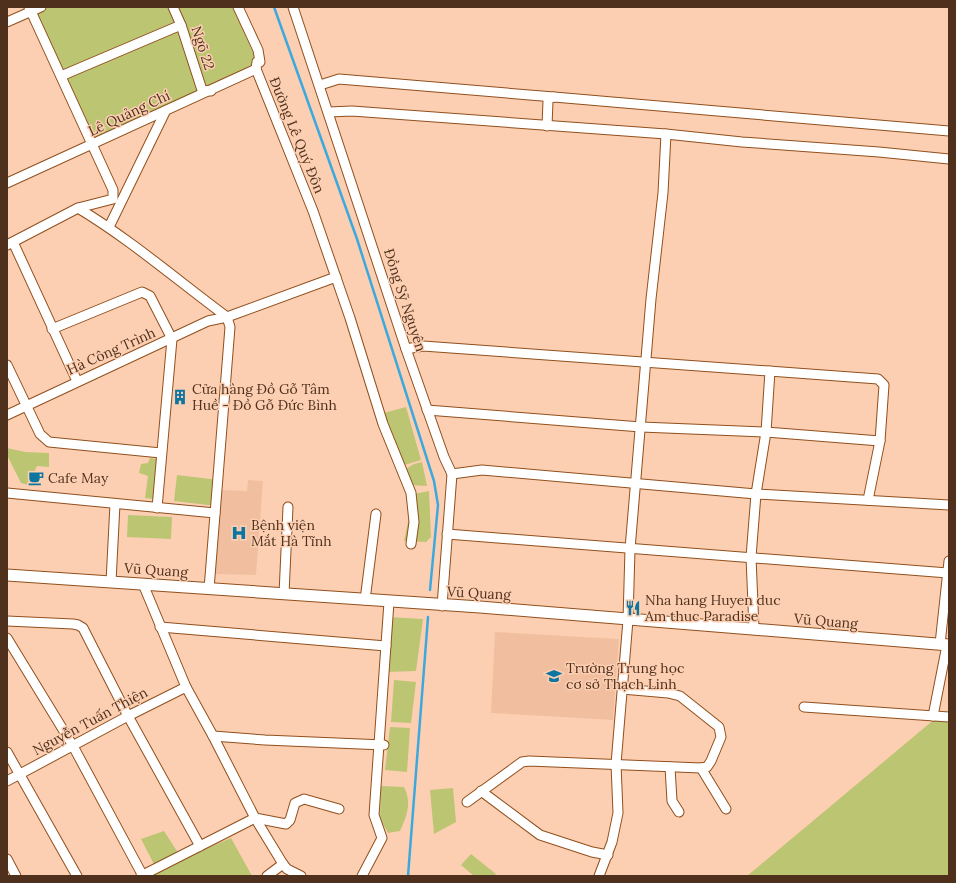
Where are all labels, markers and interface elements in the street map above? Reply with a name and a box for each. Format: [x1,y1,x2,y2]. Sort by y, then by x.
street label: Ngõ 22 [187,24,219,72]
street label: Đường Lê Quý Đôn [265,74,329,196]
street label: Lê Quảng Chí [85,86,173,140]
street label: Đồng Sỹ Nguyên [380,246,430,354]
street label: Hà Công Trình [64,323,158,379]
place label: Cửa hàng Đồ Gỗ Tâm Huề - Đồ Gỗ Đức Bình [192,380,337,414]
building icon: Cửa hàng Đồ Gỗ Tâm Huề - Đồ Gỗ Đức Bình [171,388,189,406]
cafe icon: Cafe May [27,469,45,487]
place label: Cafe May [48,469,109,487]
place label: Bệnh viện Mắt Hà Tĩnh [251,516,332,550]
hospital icon: Bệnh viện Mắt Hà Tĩnh [230,524,248,542]
street label: Vũ Quang [122,559,189,581]
street label: Vũ Quang [445,582,512,604]
place label: Nha hang Huyen duc Am thuc Paradise [644,591,781,625]
restaurant icon: Nha hang Huyen duc Am thuc Paradise [624,599,642,617]
street label: Vũ Quang [792,609,859,633]
place label: Trường Trung học cơ sở Thạch Linh [566,659,684,693]
school or university icon: Trường Trung học cơ sở Thạch Linh [545,667,563,685]
street label: Nguyễn Tuấn Thiện [29,683,151,759]

